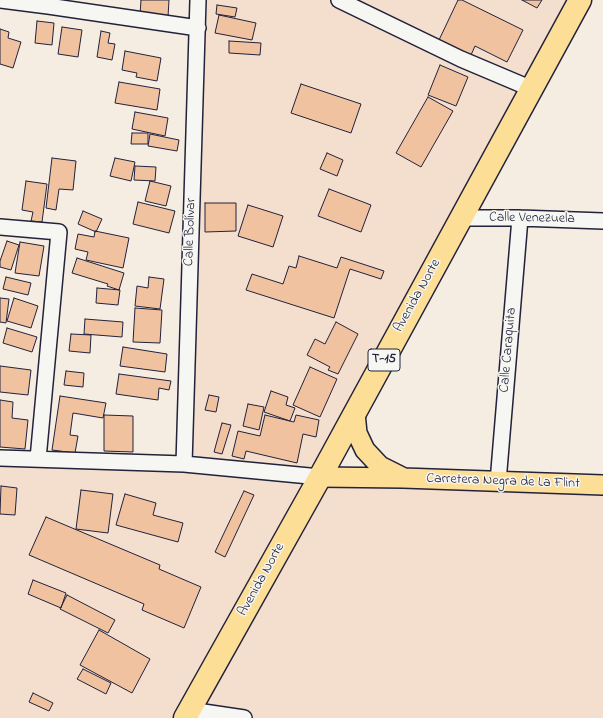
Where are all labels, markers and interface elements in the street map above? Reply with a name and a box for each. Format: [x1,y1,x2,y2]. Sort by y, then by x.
street label: Calle Bolívar [181,198,201,266]
street label: Calle Venezuela [489,210,575,228]
street label: Avenida Norte [391,256,445,336]
street label: Calle Caraquita [497,307,521,393]
road number: T-15 [368,349,400,371]
street label: Carretera Negra de La Flint [426,471,580,493]
street label: Avenida Norte [235,540,289,620]

